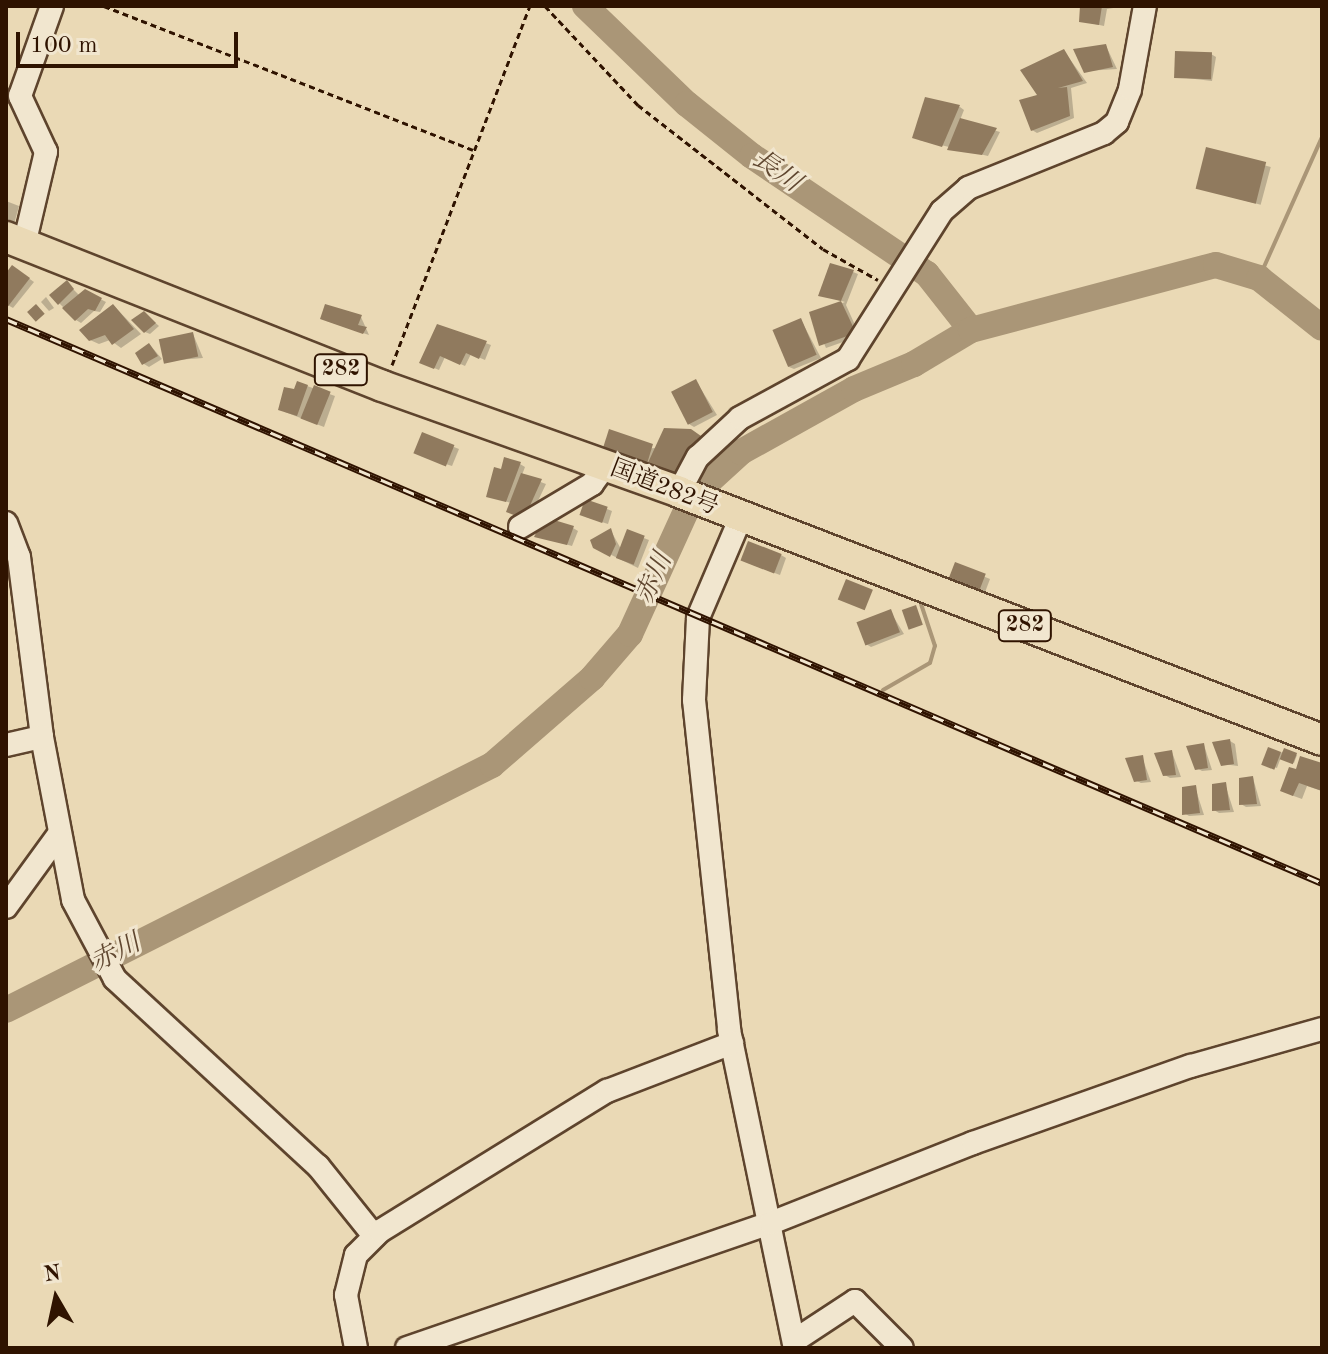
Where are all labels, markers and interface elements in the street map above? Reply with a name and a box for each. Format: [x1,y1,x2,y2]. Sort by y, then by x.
scale bar [20,16,242,66]
text: 100 m [30,34,98,58]
water label: 長川 [746,144,806,200]
road number: 282 [313,352,369,388]
street label: 国道282号 [606,455,722,523]
water label: 赤川 [630,549,680,609]
road number: 282 [997,608,1053,644]
water label: 赤川 [86,928,146,980]
north arrow [16,1258,96,1338]
text: N [42,1262,62,1286]

